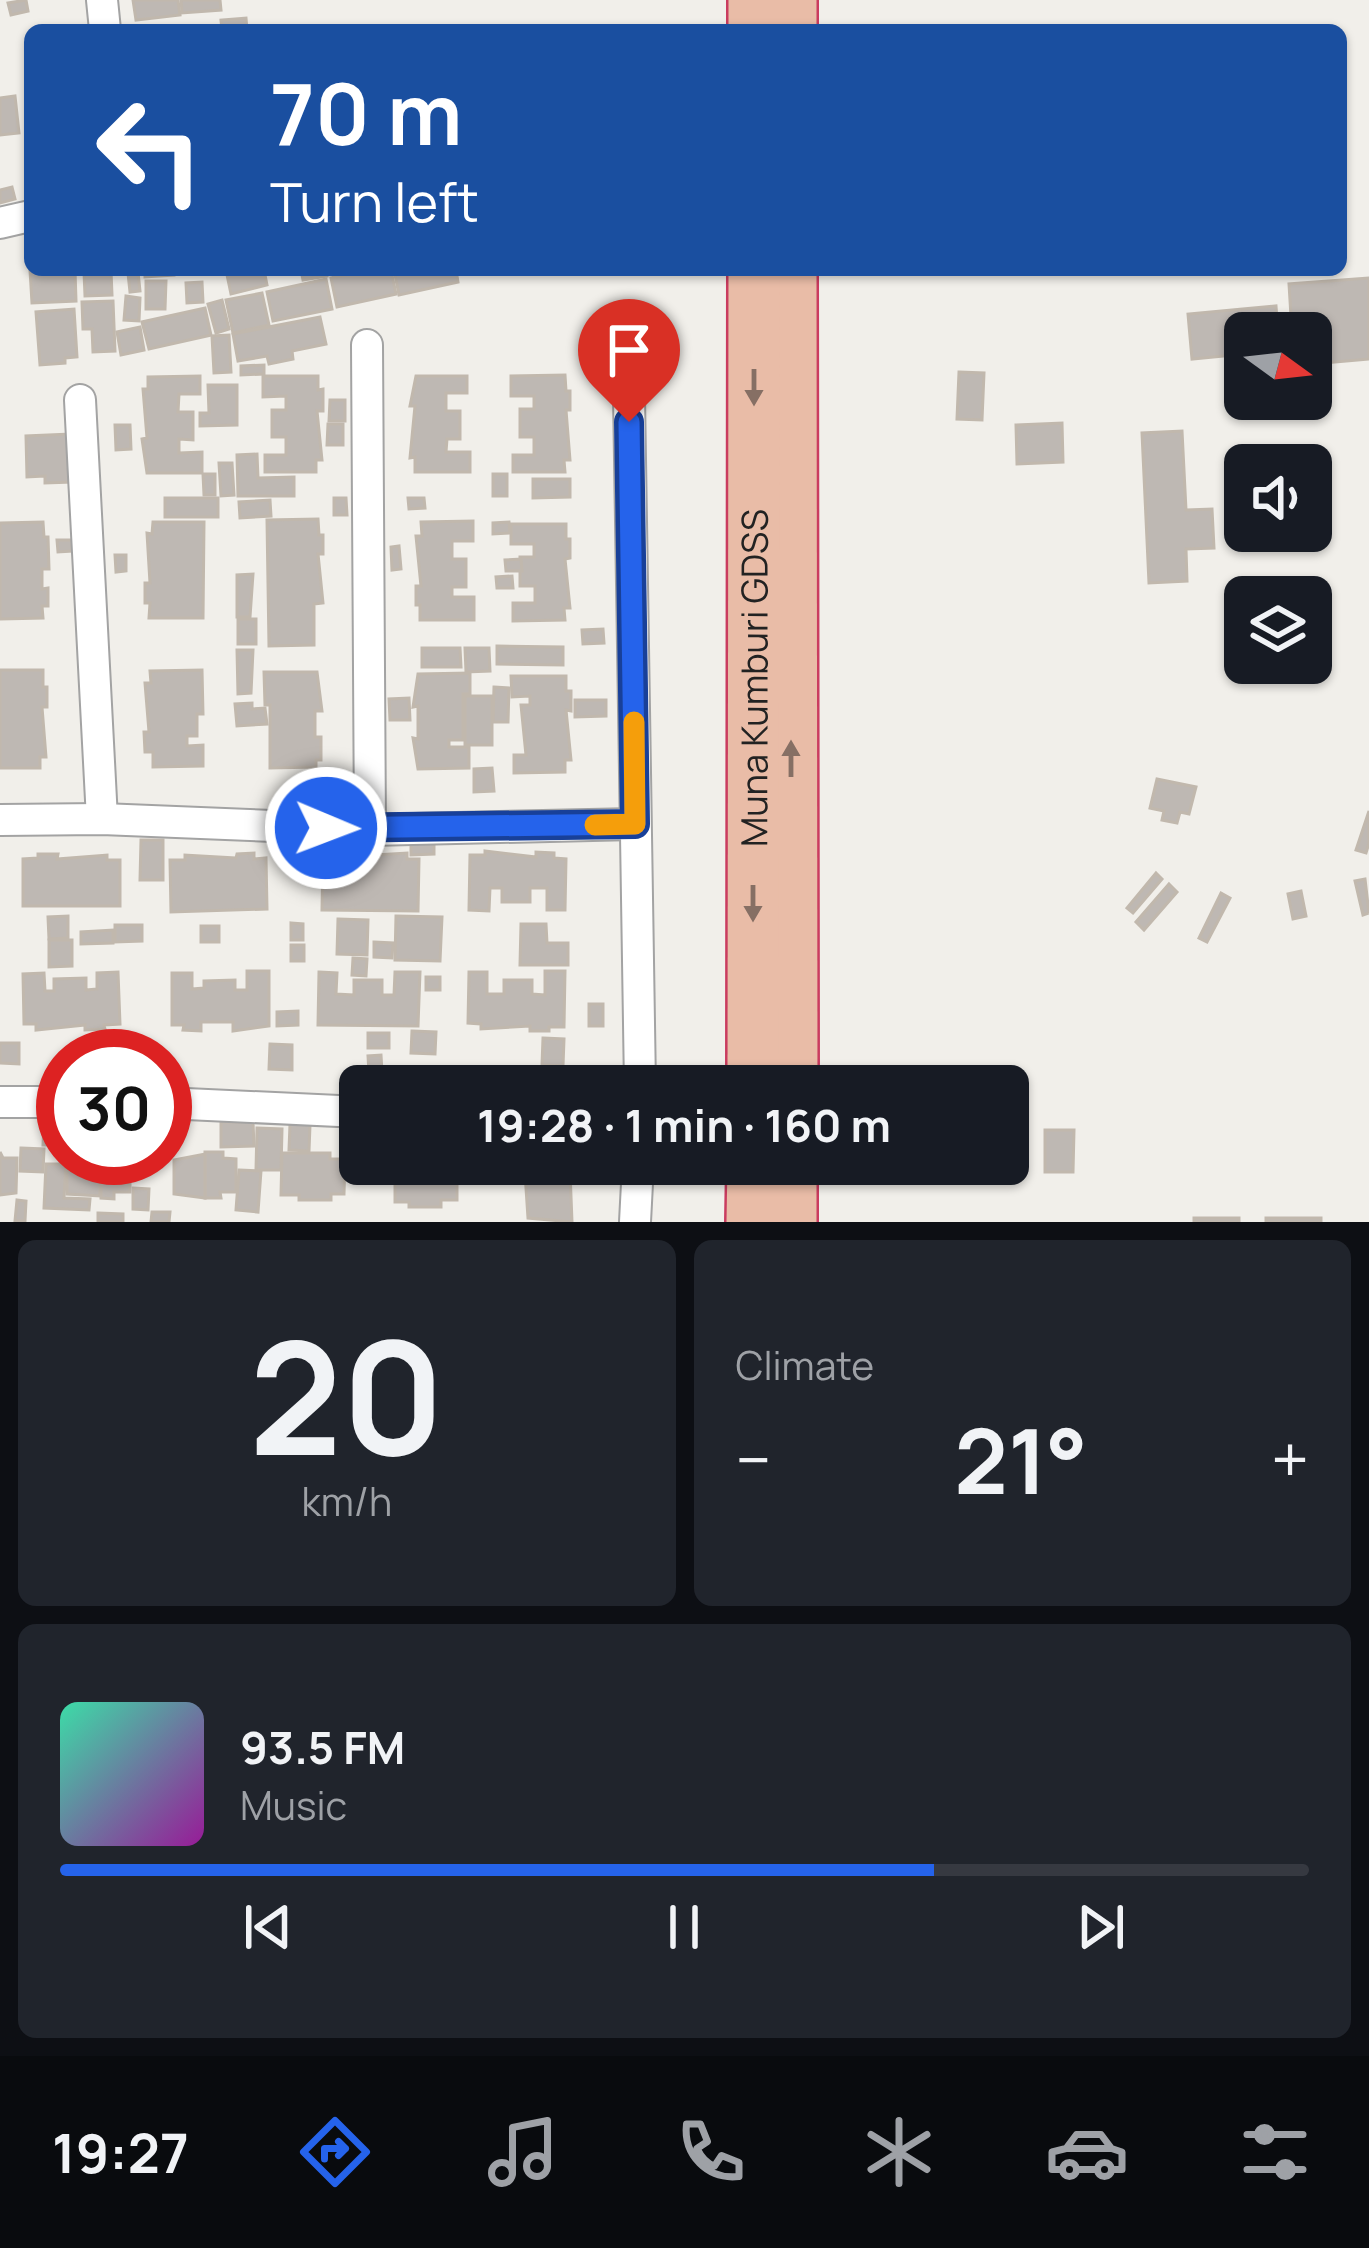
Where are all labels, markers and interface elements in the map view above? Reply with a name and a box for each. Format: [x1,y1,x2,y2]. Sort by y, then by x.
text: 70 m [270,55,462,170]
icon: left [72,72,228,228]
text: Turn left [270,164,479,238]
pin [578,299,680,422]
north arrow [1224,312,1332,420]
map controls [1224,312,1332,684]
icon: arrive [596,317,662,383]
one-way arrow [744,369,764,407]
button: sound [1224,444,1332,552]
street label: Muna Kumburi GDSS [729,509,778,847]
button: layers [1224,576,1332,684]
one-way arrow [781,739,801,777]
position arrow [263,765,389,891]
one-way arrow [743,885,763,923]
speed limit sign: 30 [36,1029,192,1185]
text: 19:28 · 1 min · 160 m [477,1094,891,1156]
text: 20 [249,1289,445,1502]
text: Climate [736,1338,874,1392]
text: 21° [954,1398,1088,1521]
text: − [736,1414,771,1504]
text: + [1271,1414,1309,1504]
text: km/h [301,1474,392,1528]
text: 93.5 FM [240,1716,405,1778]
text: Music [240,1778,347,1832]
icon: previous [235,1894,301,1960]
icon: pause [651,1894,717,1960]
icon: next [1068,1894,1134,1960]
icon: directions [293,2110,377,2194]
icon: music [481,2110,565,2194]
icon: phone [669,2110,753,2194]
icon: climate [857,2110,941,2194]
icon: car [1045,2110,1129,2194]
icon: filters [1233,2110,1317,2194]
text: 19:27 [52,2115,189,2189]

